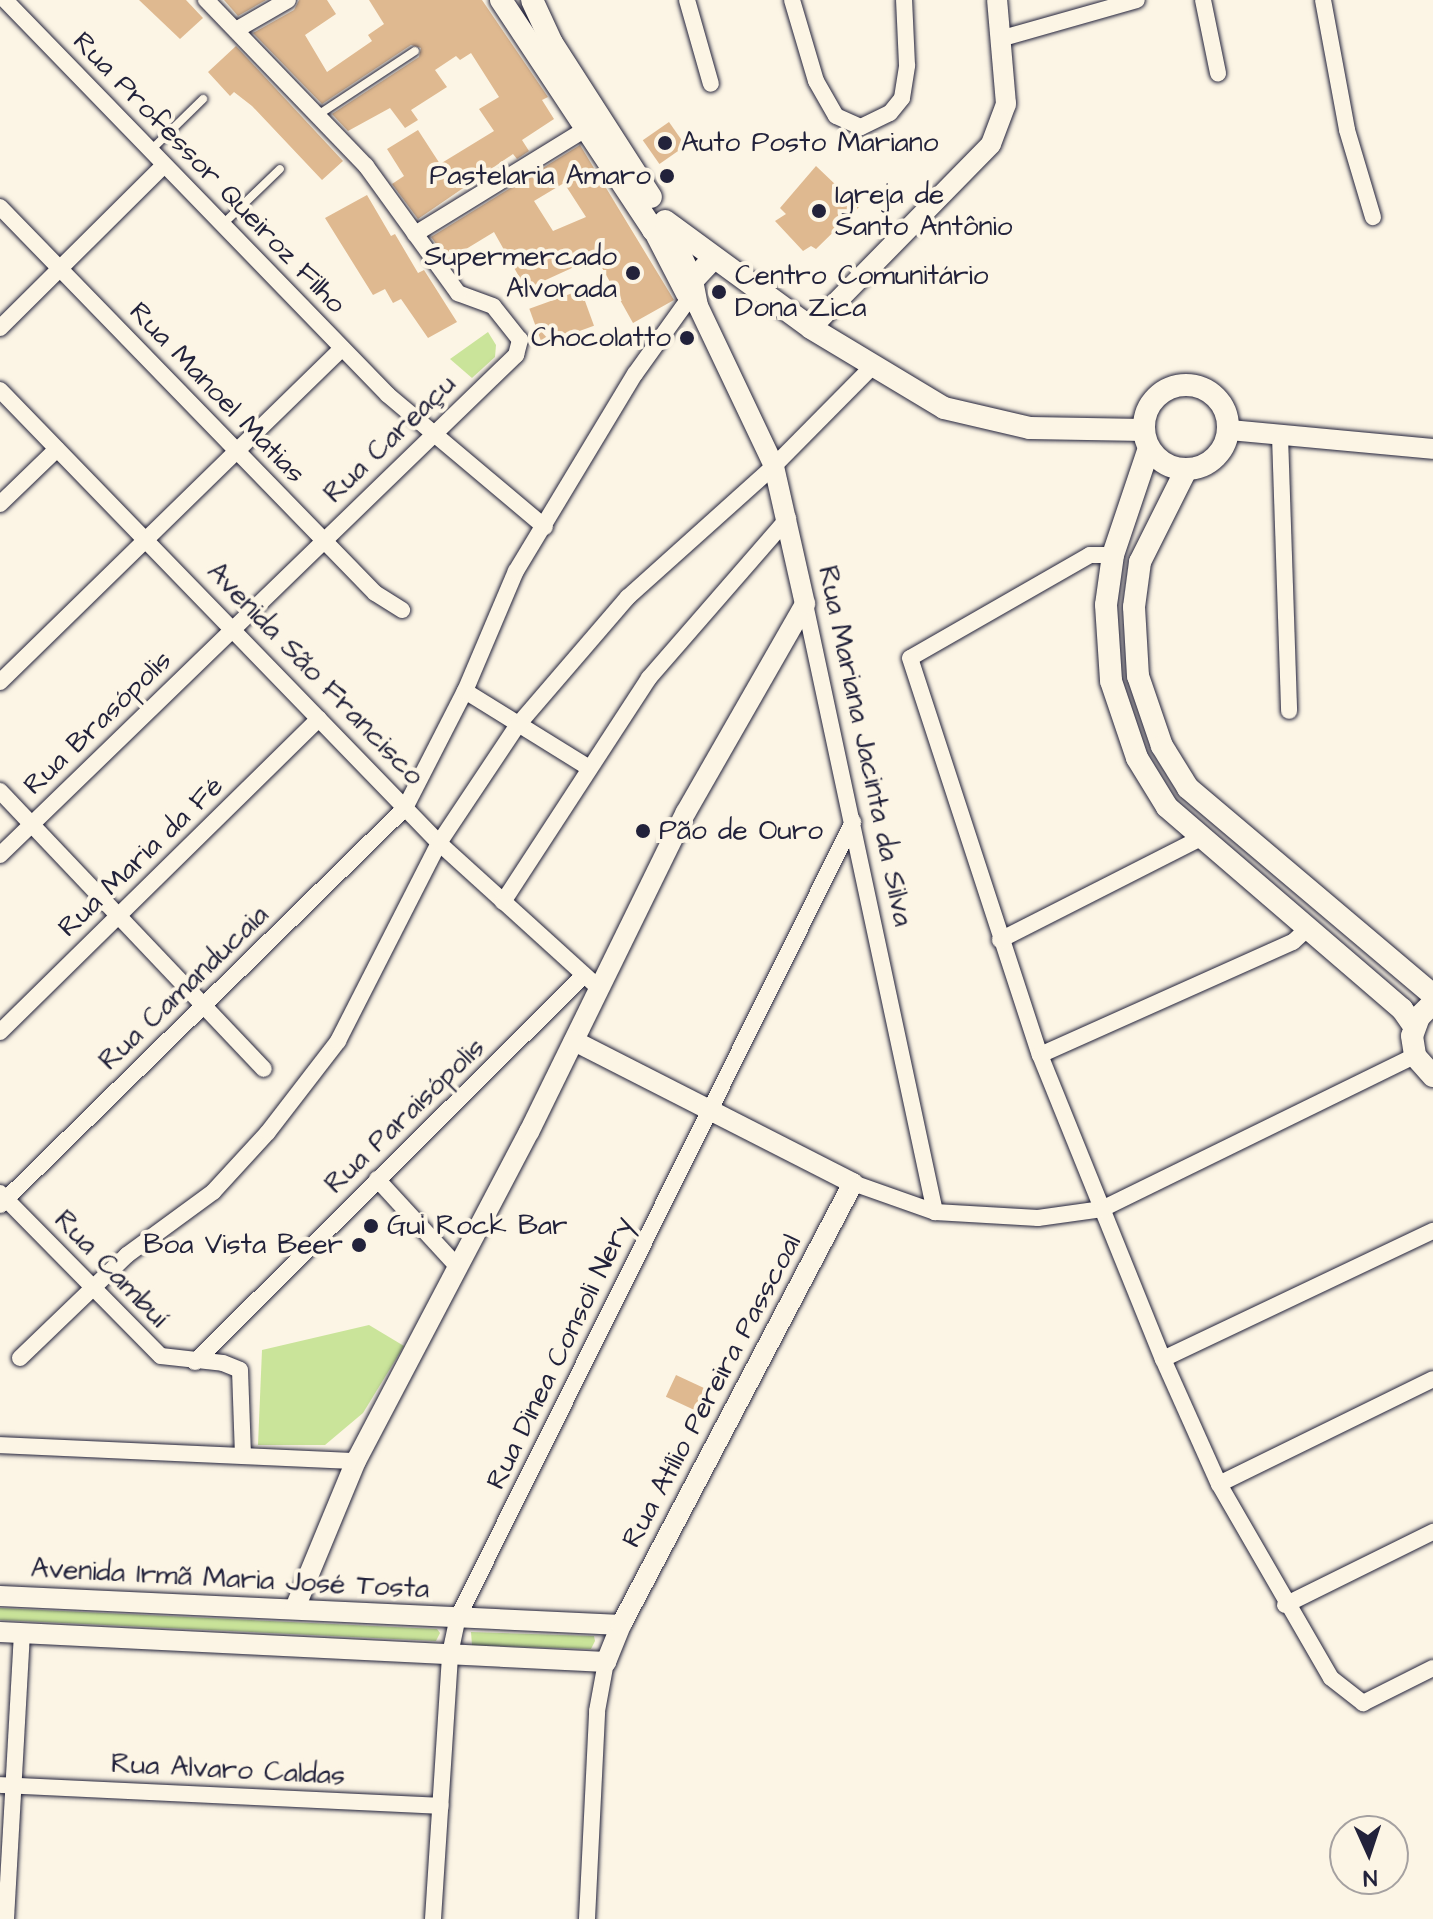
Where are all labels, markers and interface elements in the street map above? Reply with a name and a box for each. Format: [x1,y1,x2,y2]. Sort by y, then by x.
street label: Rua Professor Queiroz Filho [65,25,353,321]
place label: Auto Posto Mariano [681,126,938,160]
marker: Auto Posto Mariano [656,134,674,152]
place label: Pastelaria Amaro [429,159,651,193]
marker: Pastelaria Amaro [658,167,676,185]
place label: Igreja de Santo Antônio [835,178,1013,244]
marker: Igreja de Santo Antônio [810,202,828,220]
place label: Supermercado Alvorada [424,240,617,306]
place label: Centro Comunitário Dona Zica [735,259,989,325]
marker: Supermercado Alvorada [624,264,642,282]
marker: Centro Comunitário Dona Zica [710,283,728,301]
street label: Rua Manoel Matias [122,295,312,491]
place label: Chocolatto [531,321,671,355]
marker: Chocolatto [678,329,696,347]
street label: Rua Careaçu [317,368,463,510]
street label: Avenida São Francisco [200,555,430,793]
street label: Rua Mariana Jacinta da Silva [810,563,920,929]
street label: Rua Brasópolis [17,644,179,802]
street label: Rua Maria da Fé [51,770,231,944]
place label: Pão de Ouro [659,814,823,848]
marker: Pão de Ouro [634,822,652,840]
street label: Rua Camanducaia [92,899,276,1077]
street label: Rua Paraisópolis [318,1031,492,1201]
street label: Rua Cambuí [47,1203,175,1335]
place label: Gui Rock Bar [387,1209,567,1243]
street label: Rua Dinea Consoli Nery [479,1211,641,1495]
marker: Gui Rock Bar [362,1217,380,1235]
place label: Boa Vista Beer [144,1228,343,1262]
street label: Rua Atílio Pereira Passcoal [615,1229,809,1553]
marker: Boa Vista Beer [350,1236,368,1254]
street label: Avenida Irmã Maria José Tosta [30,1552,430,1606]
street label: Rua Alvaro Caldas [110,1747,346,1793]
north arrow [1329,1815,1409,1895]
text: N [1362,1862,1378,1893]

